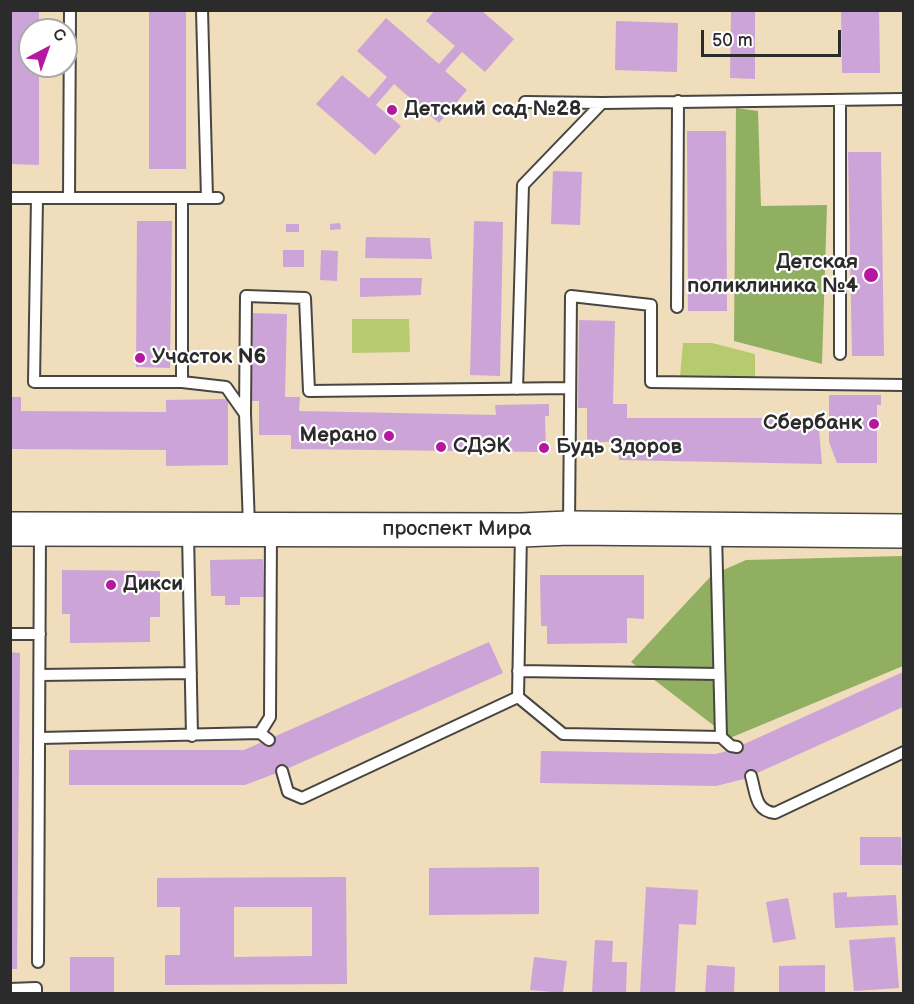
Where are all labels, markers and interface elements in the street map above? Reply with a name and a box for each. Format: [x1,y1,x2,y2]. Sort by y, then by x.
north arrow [18,18,78,78]
scale bar [704,18,844,56]
text: С [48,25,69,46]
text: 50 m [712,30,753,51]
place label: Детский сад №28 [404,97,581,123]
marker: Детский сад №28 [385,103,399,117]
place label: Детская поликлиника №4 [687,250,858,300]
marker: Детская поликлиника №4 [862,266,880,284]
place label: Участок N6 [152,345,266,371]
marker: Участок N6 [133,351,147,365]
place label: Сбербанк [763,411,862,437]
marker: Сбербанк [867,417,881,431]
place label: Мерано [299,423,377,449]
marker: Мерано [382,429,396,443]
place label: СДЭК [453,434,510,460]
place label: Будь Здоров [556,435,682,461]
marker: СДЭК [434,440,448,454]
marker: Будь Здоров [537,441,551,455]
street label: проспект Мира [382,517,532,543]
place label: Дикси [123,572,183,598]
marker: Дикси [104,578,118,592]

